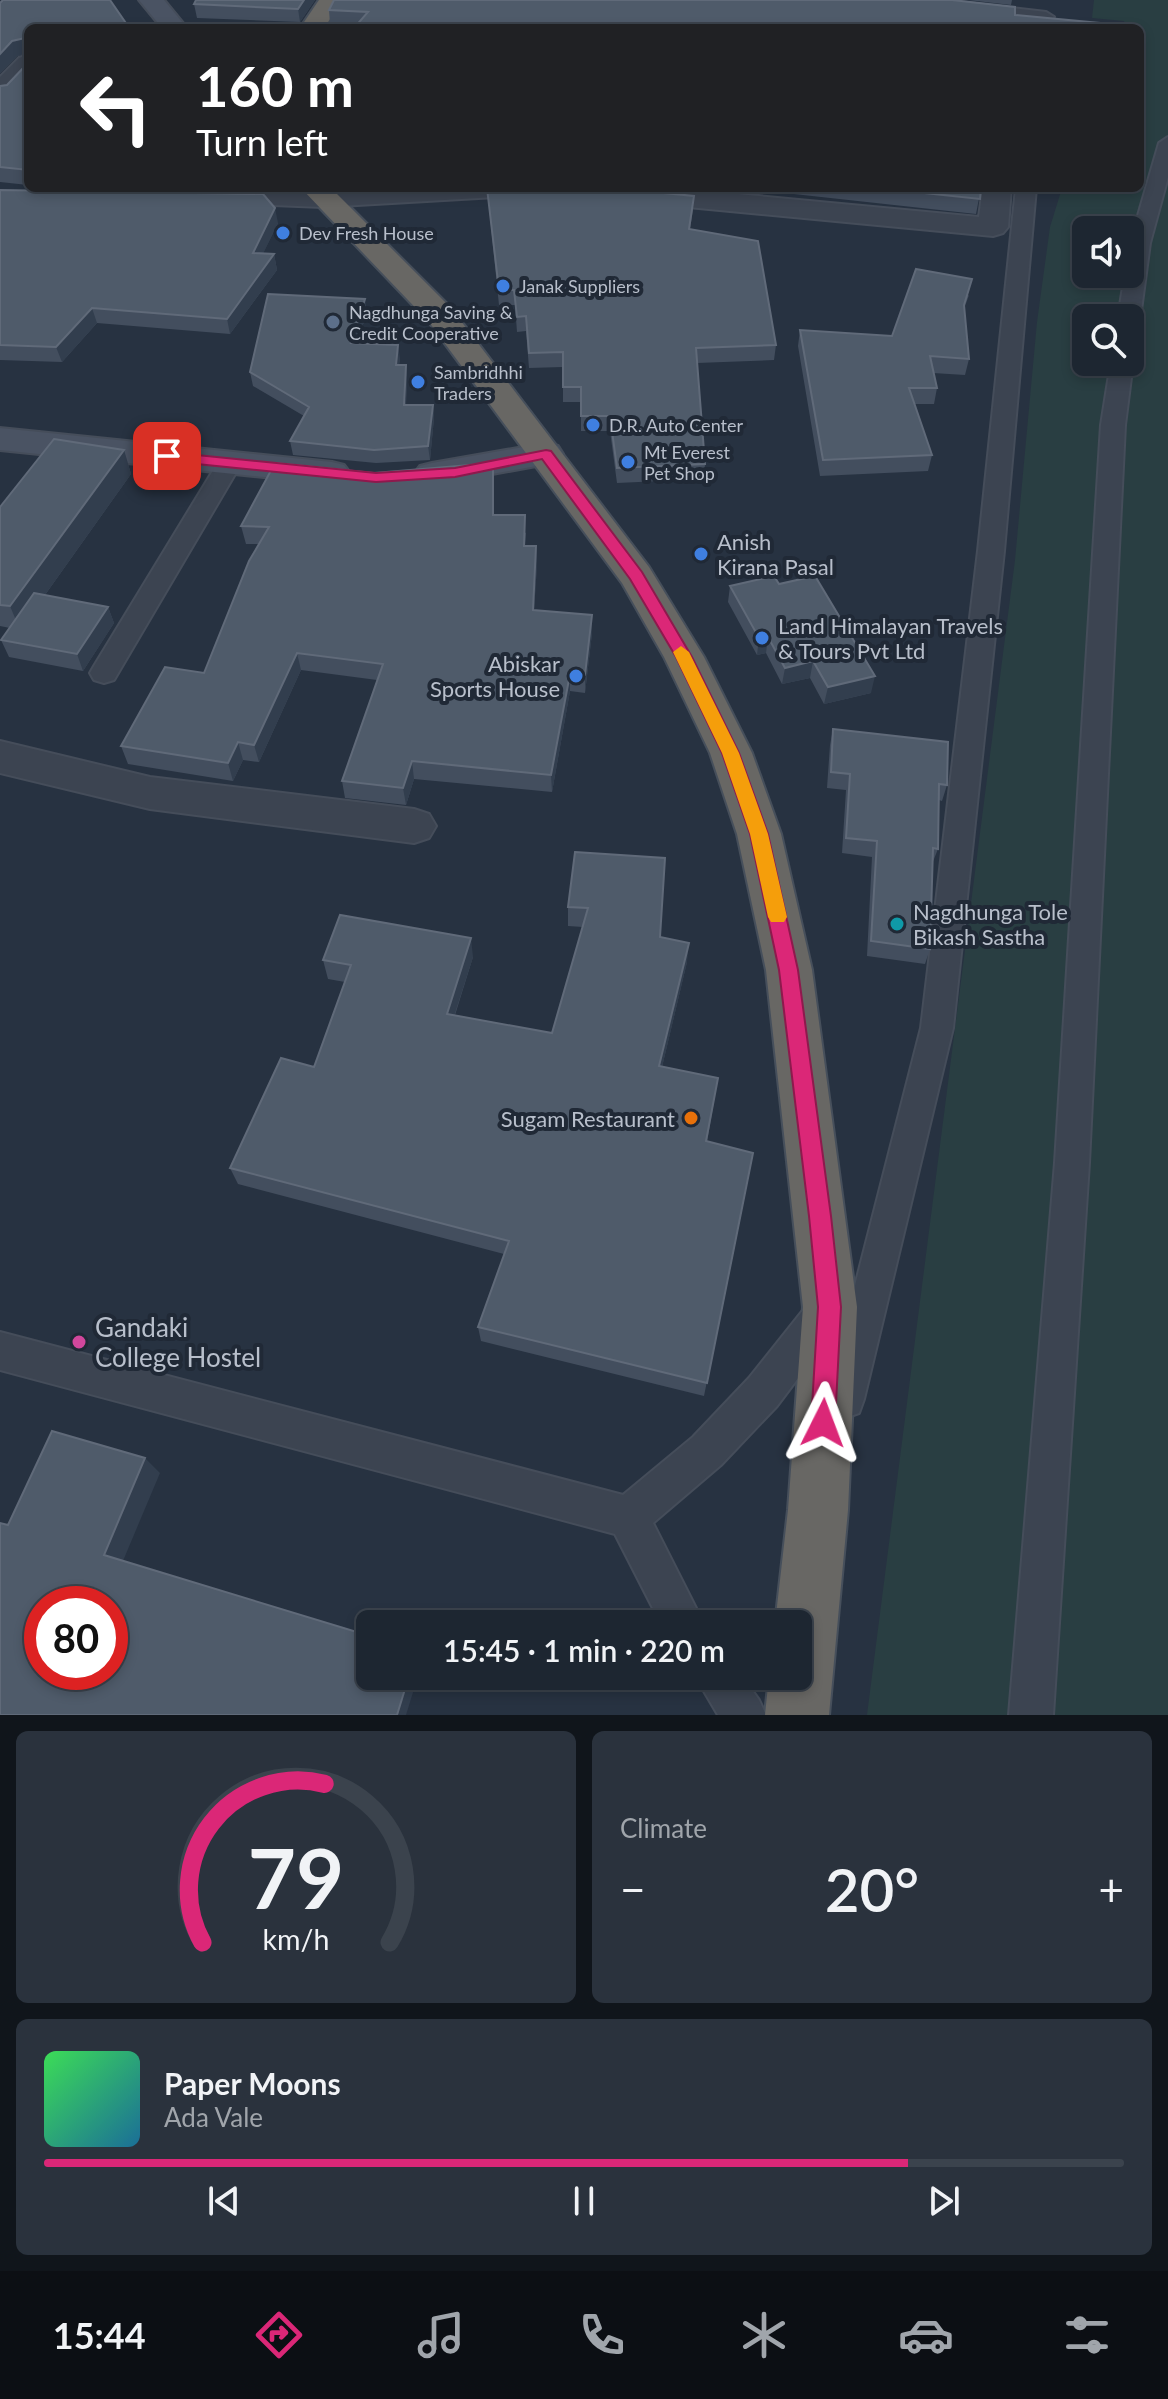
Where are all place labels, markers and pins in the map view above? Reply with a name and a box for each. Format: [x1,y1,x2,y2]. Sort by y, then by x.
place label: Dev Fresh House [299,222,434,244]
marker: Dev Fresh House [274,224,292,242]
place label: Janak Suppliers [519,275,640,297]
marker: Janak Suppliers [494,277,512,295]
place label: Nagdhunga Saving & Credit Cooperative [349,301,513,344]
marker: Nagdhunga Saving & Credit Cooperative [324,313,342,331]
place label: Sambridhhi Traders [434,361,523,404]
marker: Sambridhhi Traders [409,373,427,391]
place label: D.R. Auto Center [609,414,743,436]
marker: D.R. Auto Center [584,416,602,434]
pin [133,422,201,490]
place label: Mt Everest Pet Shop [644,441,731,484]
marker: Mt Everest Pet Shop [619,453,637,471]
place label: Anish Kirana Pasal [717,528,834,580]
marker: Anish Kirana Pasal [692,545,710,563]
place label: Land Himalayan Travels & Tours Pvt Ltd [778,612,1003,664]
marker: Land Himalayan Travels & Tours Pvt Ltd [753,629,771,647]
place label: Abiskar Sports House [430,650,560,702]
marker: Abiskar Sports House [567,667,585,685]
place label: Nagdhunga Tole Bikash Sastha [913,898,1068,950]
marker: Nagdhunga Tole Bikash Sastha [888,915,906,933]
place label: Sugam Restaurant [501,1105,675,1132]
marker: Sugam Restaurant [682,1109,700,1127]
place label: Gandaki College Hostel [95,1311,261,1373]
marker: Gandaki College Hostel [70,1333,88,1351]

